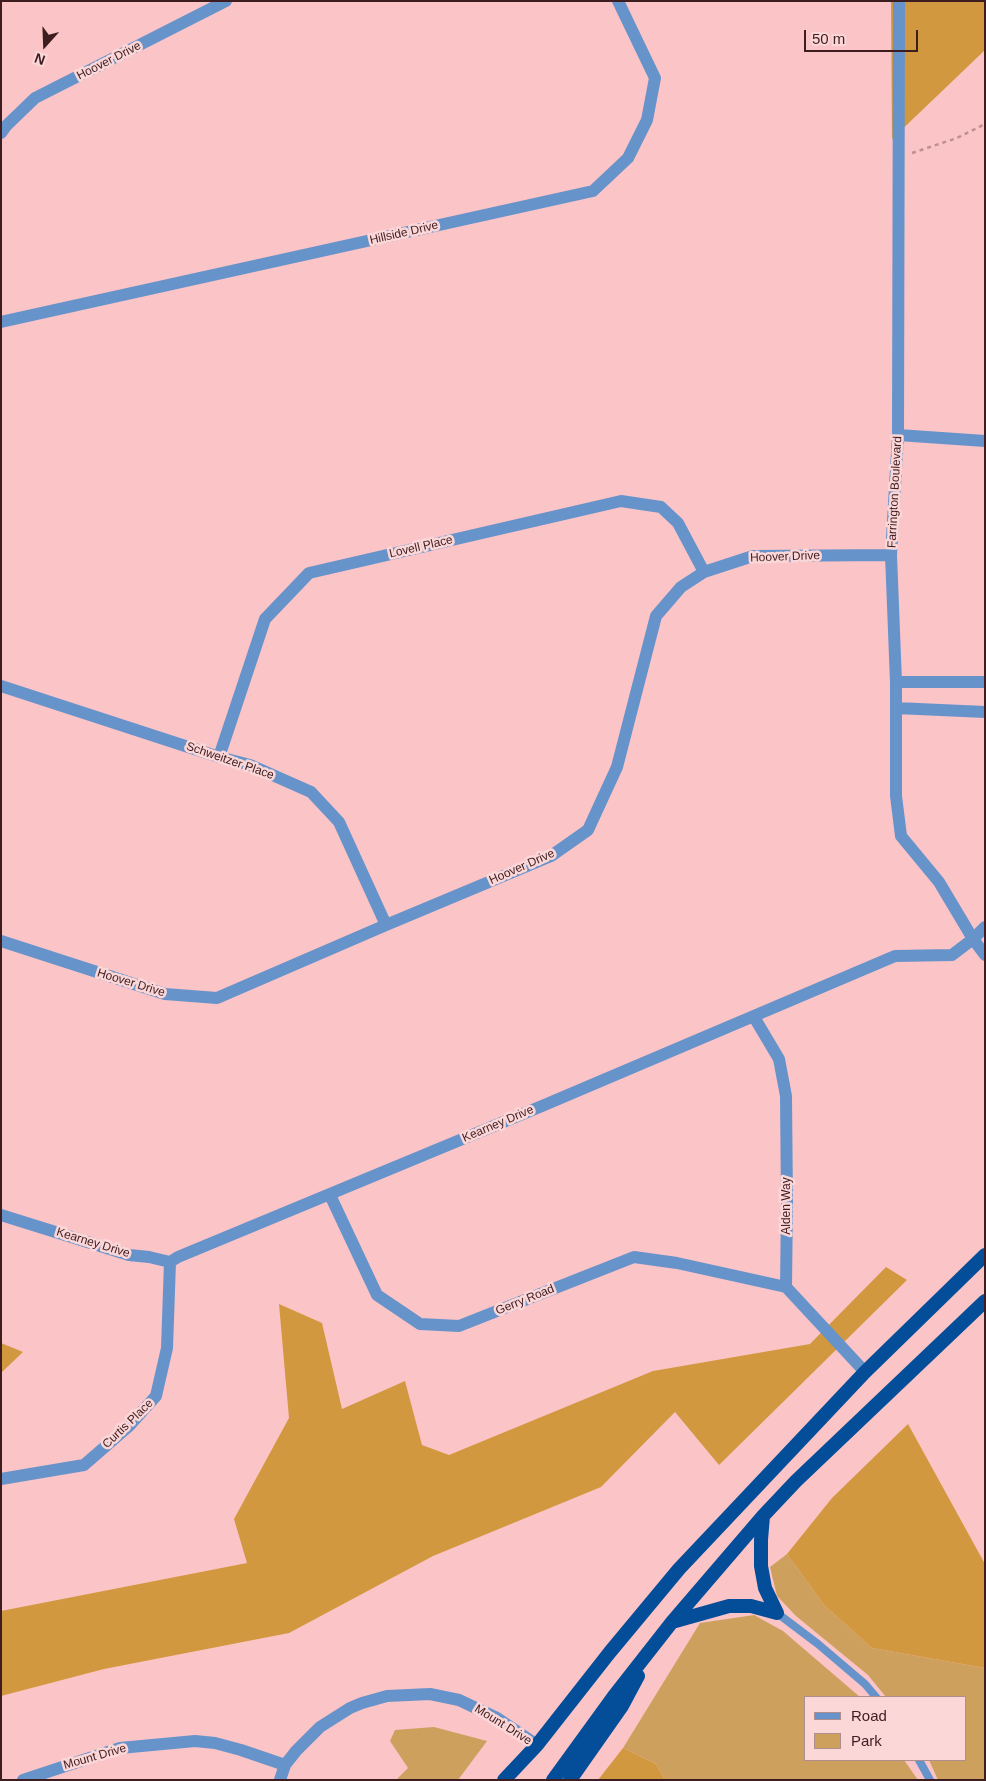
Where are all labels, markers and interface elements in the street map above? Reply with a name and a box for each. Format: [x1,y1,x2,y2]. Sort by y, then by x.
north arrow [20,20,70,70]
scale bar [806,20,920,52]
text: 50 m [812,30,845,47]
street label: Hoover Drive [75,39,143,83]
text: N [32,50,47,68]
street label: Hillside Drive [368,218,440,248]
street label: Farrington Boulevard [885,436,905,548]
street label: Lovell Place [388,533,454,561]
street label: Hoover Drive [750,549,820,565]
street label: Schweitzer Place [184,739,276,783]
street label: Hoover Drive [487,846,557,888]
street label: Hoover Drive [95,966,167,1000]
street label: Kearney Drive [460,1103,536,1145]
street label: Alden Way [780,1177,794,1235]
street label: Kearney Drive [55,1225,131,1261]
street label: Gerry Road [494,1282,556,1318]
street label: Curtis Place [100,1396,156,1452]
legend [804,1696,966,1761]
street label: Mount Drive [472,1702,534,1748]
text: Road [851,1707,887,1724]
text: Park [851,1732,882,1749]
street label: Mount Drive [62,1741,128,1773]

